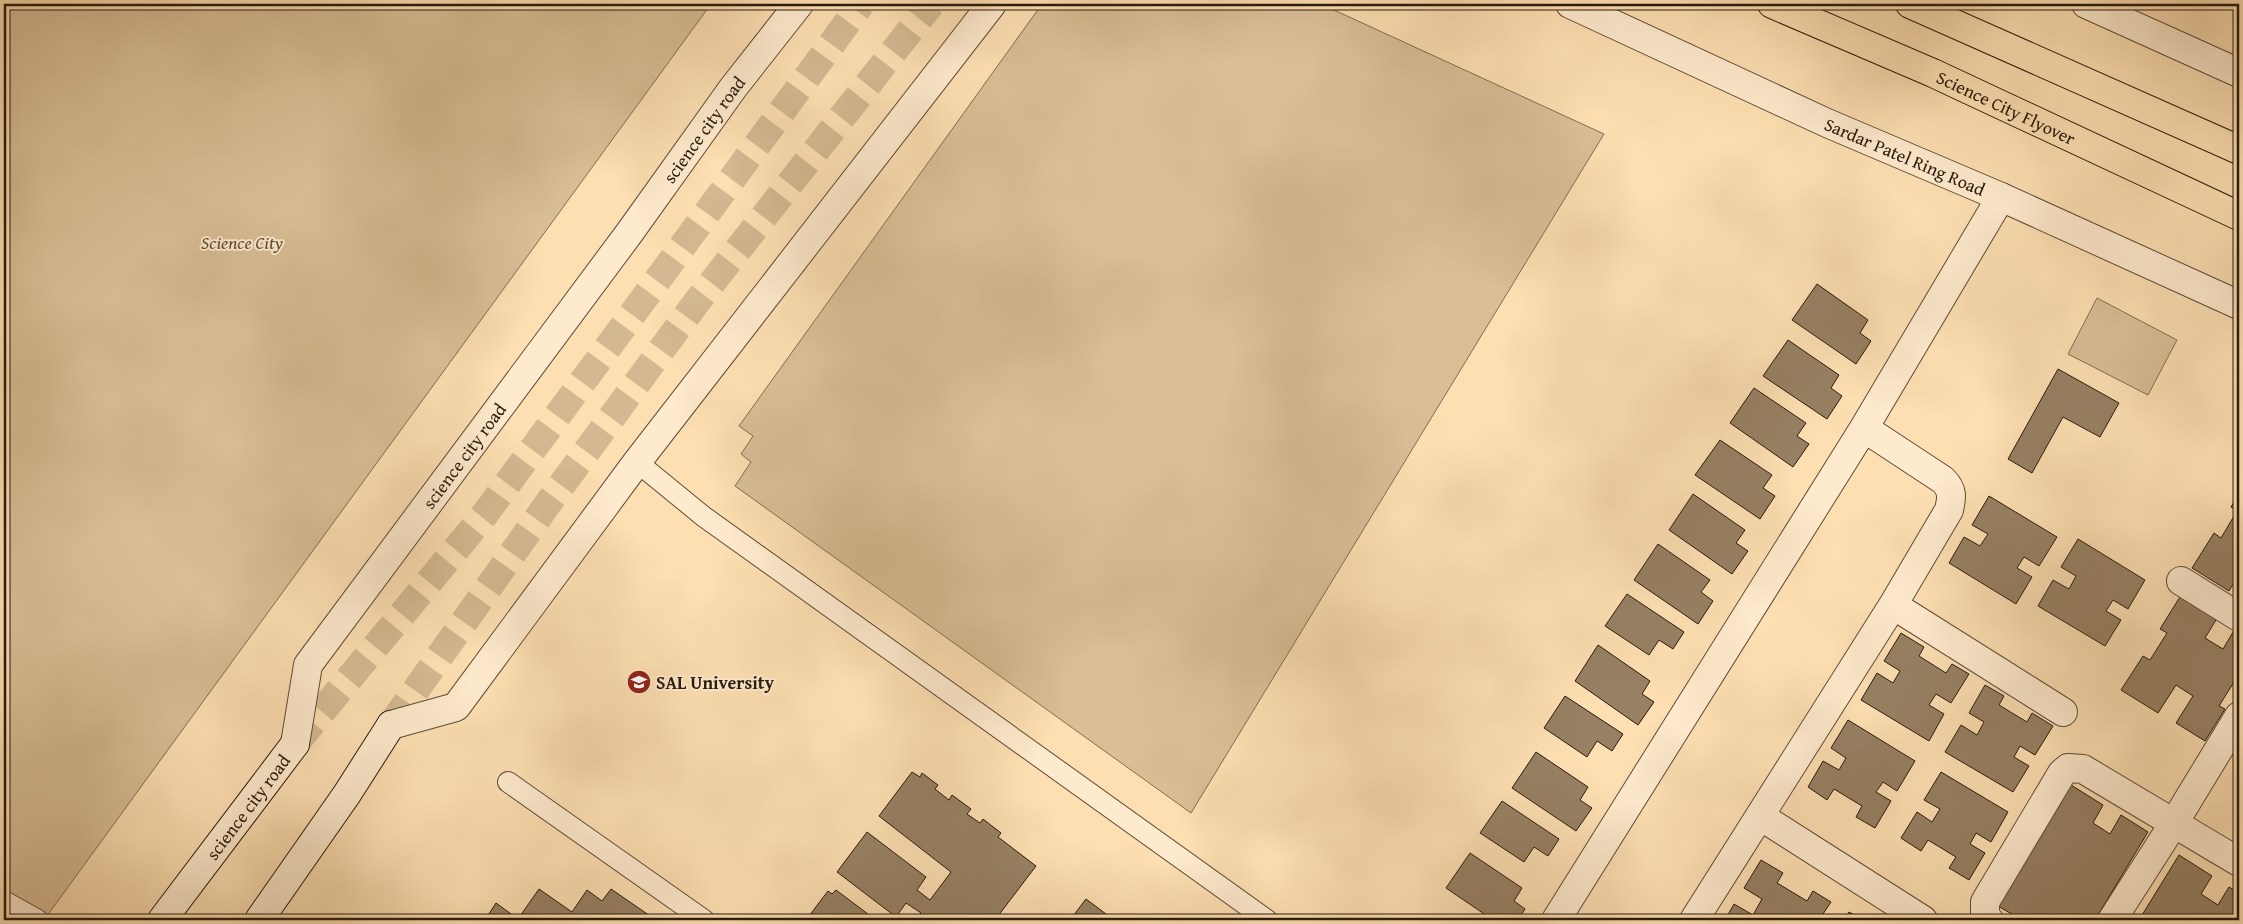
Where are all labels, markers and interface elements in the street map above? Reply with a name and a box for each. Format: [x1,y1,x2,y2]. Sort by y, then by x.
street label: Science City Flyover [1932,63,2081,152]
street label: science city road [656,70,751,188]
street label: Sardar Patel Ring Road [1820,110,1990,202]
park label: Science City [201,229,284,256]
street label: science city road [415,397,512,514]
school or university icon: SAL University [626,669,652,695]
place label: SAL University [656,669,775,696]
street label: science city road [199,748,297,865]

